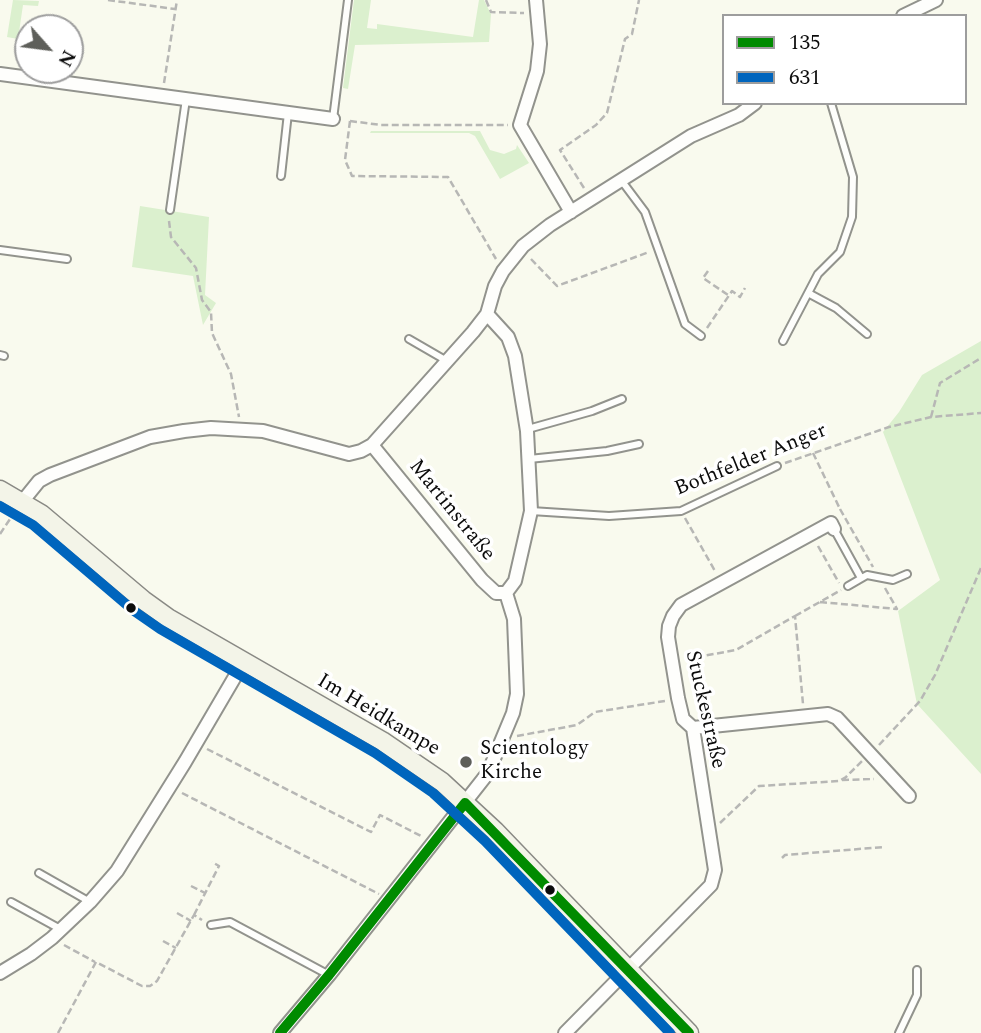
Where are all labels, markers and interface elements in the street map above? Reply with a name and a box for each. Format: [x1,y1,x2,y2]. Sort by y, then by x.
north arrow [14,14,84,84]
legend [722,14,967,105]
text: 135 [789,27,821,59]
text: N [50,44,83,72]
text: 631 [789,62,821,94]
street label: Bothfelder Anger [671,419,831,503]
street label: Martinstraße [402,455,500,567]
unlabelled marker [124,601,138,615]
street label: Stuckestraße [678,649,730,771]
street label: Im Heidkampe [312,669,444,763]
place label: Scientology Kirche [480,737,588,787]
marker: Scientology Kirche [458,754,474,770]
unlabelled marker [543,883,557,897]

